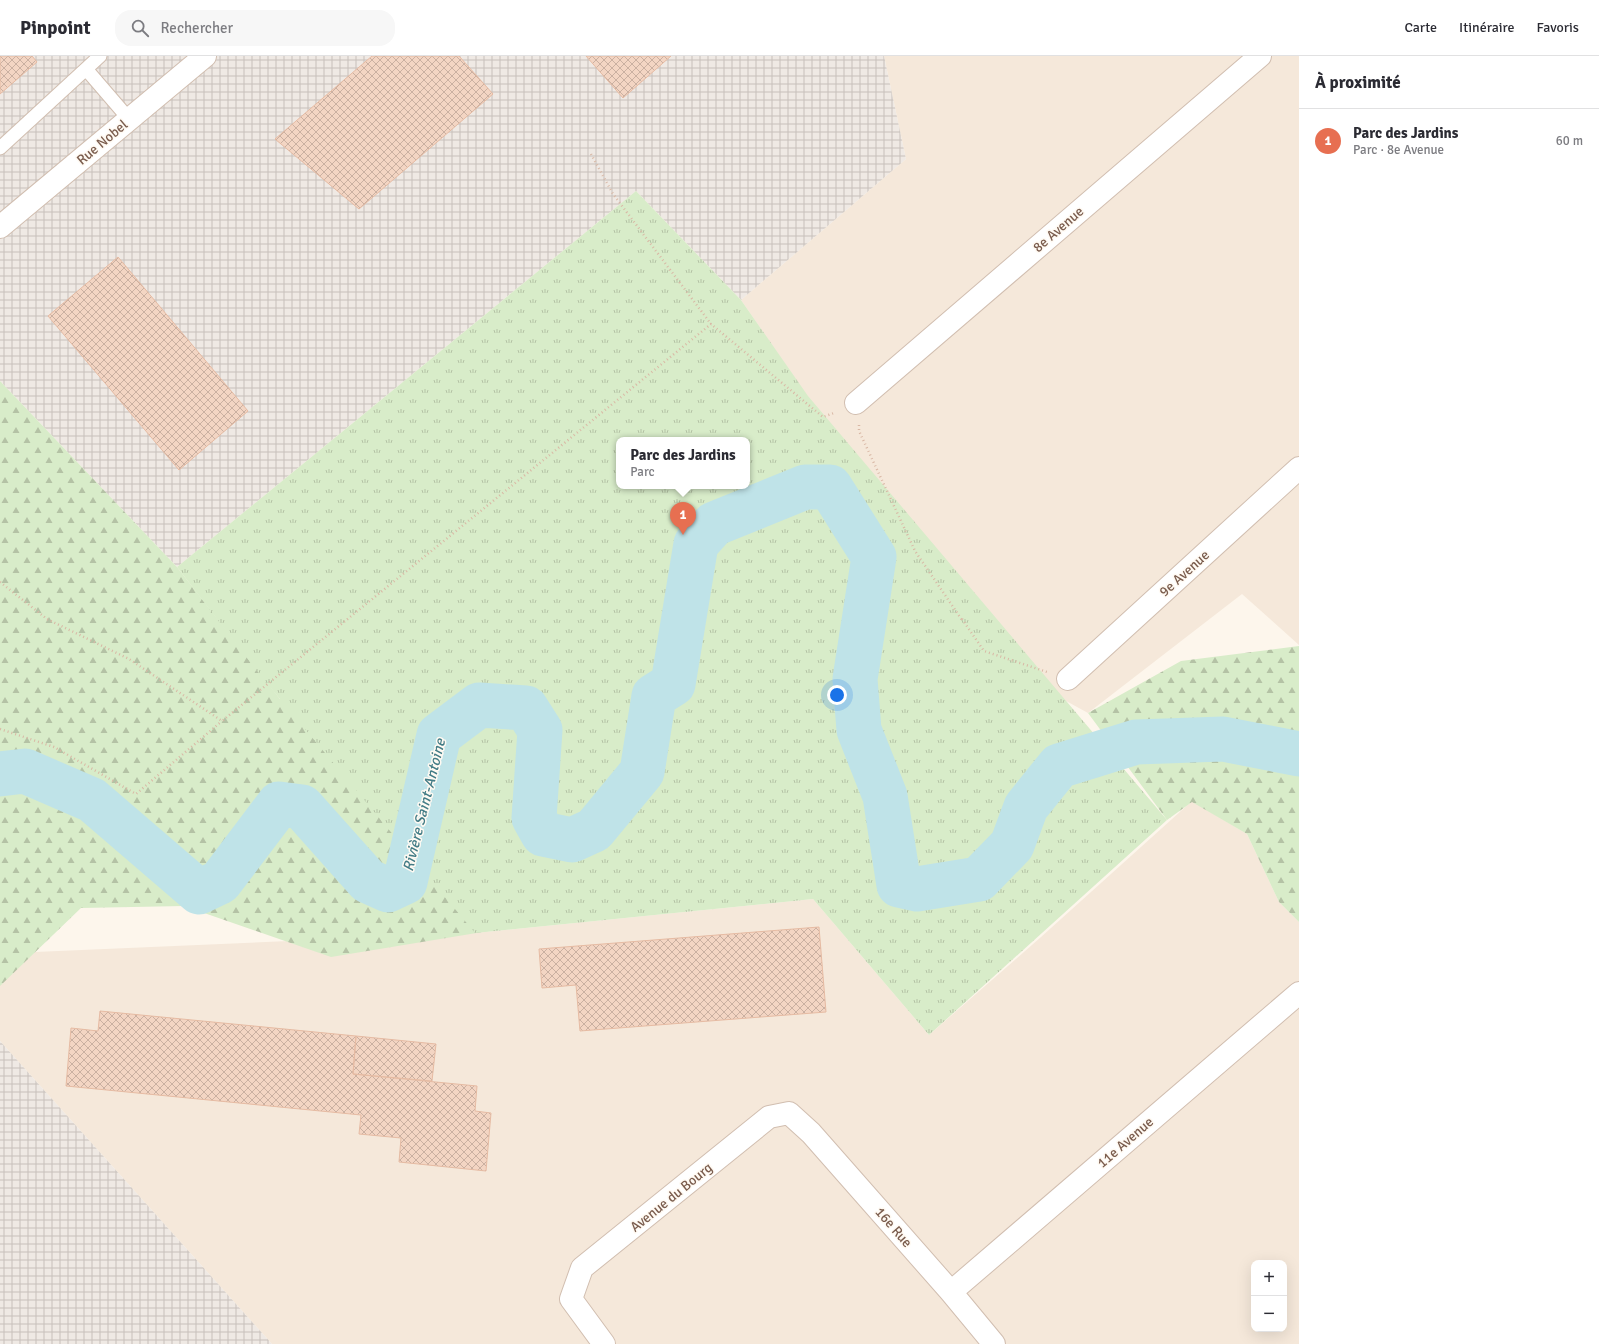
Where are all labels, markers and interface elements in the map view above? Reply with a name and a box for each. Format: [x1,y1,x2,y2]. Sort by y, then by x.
search box [115,10,395,46]
text: Pinpoint [20,16,91,40]
icon: search [129,17,151,39]
text: Rechercher [161,19,233,37]
text: Carte [1404,19,1437,36]
text: Itinéraire [1459,19,1515,36]
text: Favoris [1537,19,1579,36]
text: À proximité [1315,72,1401,93]
street label: Rue Nobel [73,116,131,169]
text: Parc des Jardins [1353,124,1458,142]
text: 1 [1324,133,1332,149]
text: 60 m [1556,133,1583,149]
text: Parc · 8e Avenue [1353,142,1444,158]
street label: 8e Avenue [1030,203,1087,256]
popup [616,437,750,489]
text: Parc des Jardins [630,446,736,464]
text: Parc [630,464,655,480]
pin: 1 [670,502,696,535]
street label: 9e Avenue [1156,546,1213,600]
your location [827,685,847,705]
water label: Rivière Saint-Antoine [399,735,450,873]
street label: 11e Avenue [1094,1113,1157,1171]
street label: Avenue du Bourg [627,1159,716,1236]
street label: 16e Rue [871,1204,916,1251]
map controls [1251,1260,1287,1332]
button: + [1251,1260,1287,1296]
button: − [1251,1296,1287,1332]

